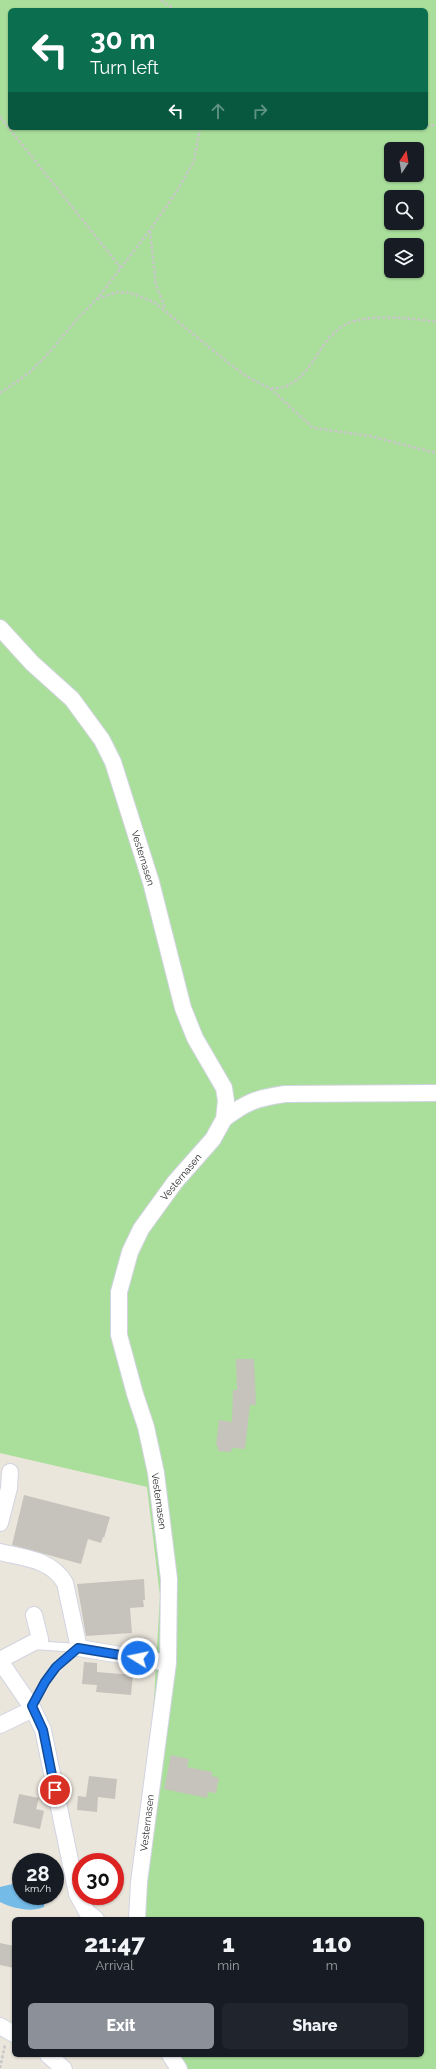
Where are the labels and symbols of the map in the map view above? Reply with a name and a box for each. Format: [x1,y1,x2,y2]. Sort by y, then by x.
north arrow [384,142,424,182]
street label: Vesternasen [129,829,157,887]
street label: Vesternasen [158,1151,204,1202]
street label: Vesternasen [150,1472,168,1530]
position arrow [117,1637,159,1679]
pin [38,1773,72,1807]
street label: Vesternasen [138,1794,156,1852]
speed limit sign: 30 [72,1853,124,1905]

